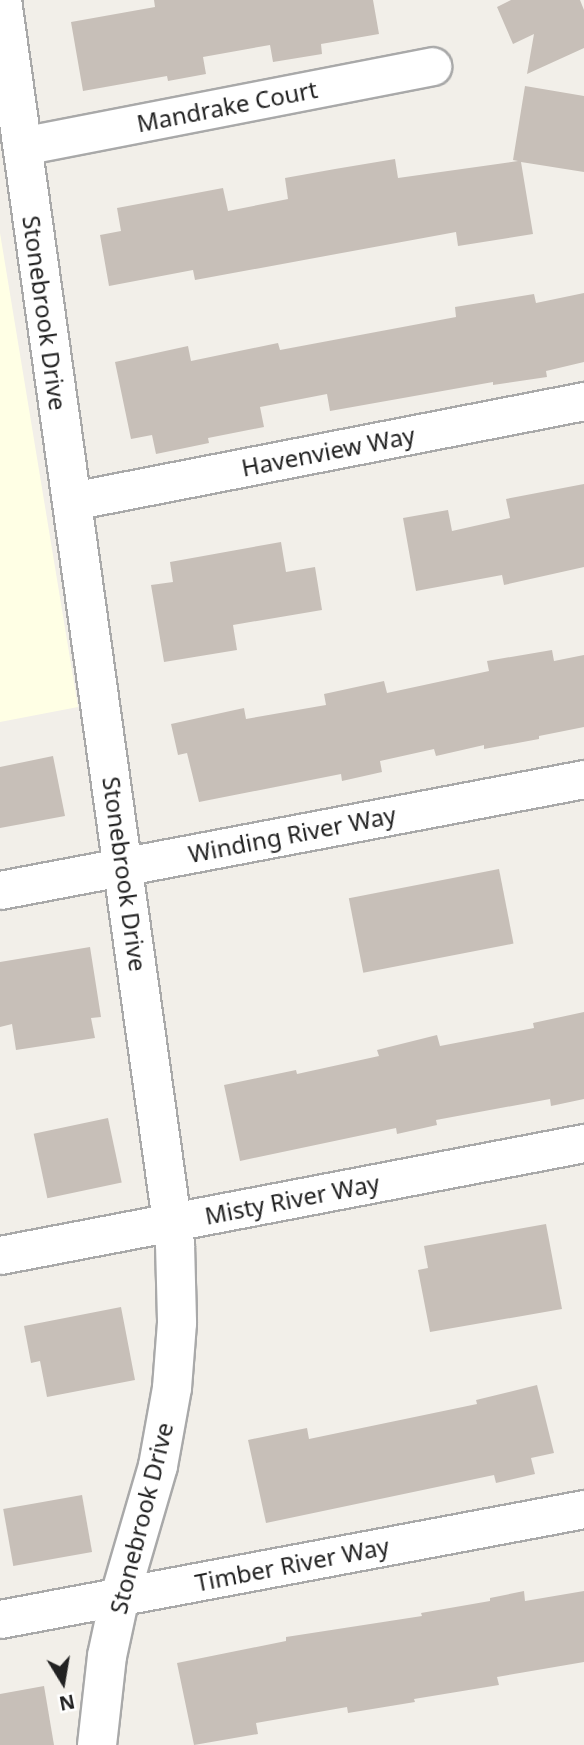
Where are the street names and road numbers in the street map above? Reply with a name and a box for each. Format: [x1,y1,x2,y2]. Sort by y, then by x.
street label: Mandrake Court [134,74,320,138]
street label: Stonebrook Drive [17,214,73,412]
street label: Havenview Way [239,420,417,482]
street label: Stonebrook Drive [97,775,153,973]
street label: Winding River Way [186,800,398,868]
street label: Misty River Way [202,1168,382,1230]
street label: Stonebrook Drive [103,1419,179,1617]
street label: Timber River Way [193,1531,391,1597]

